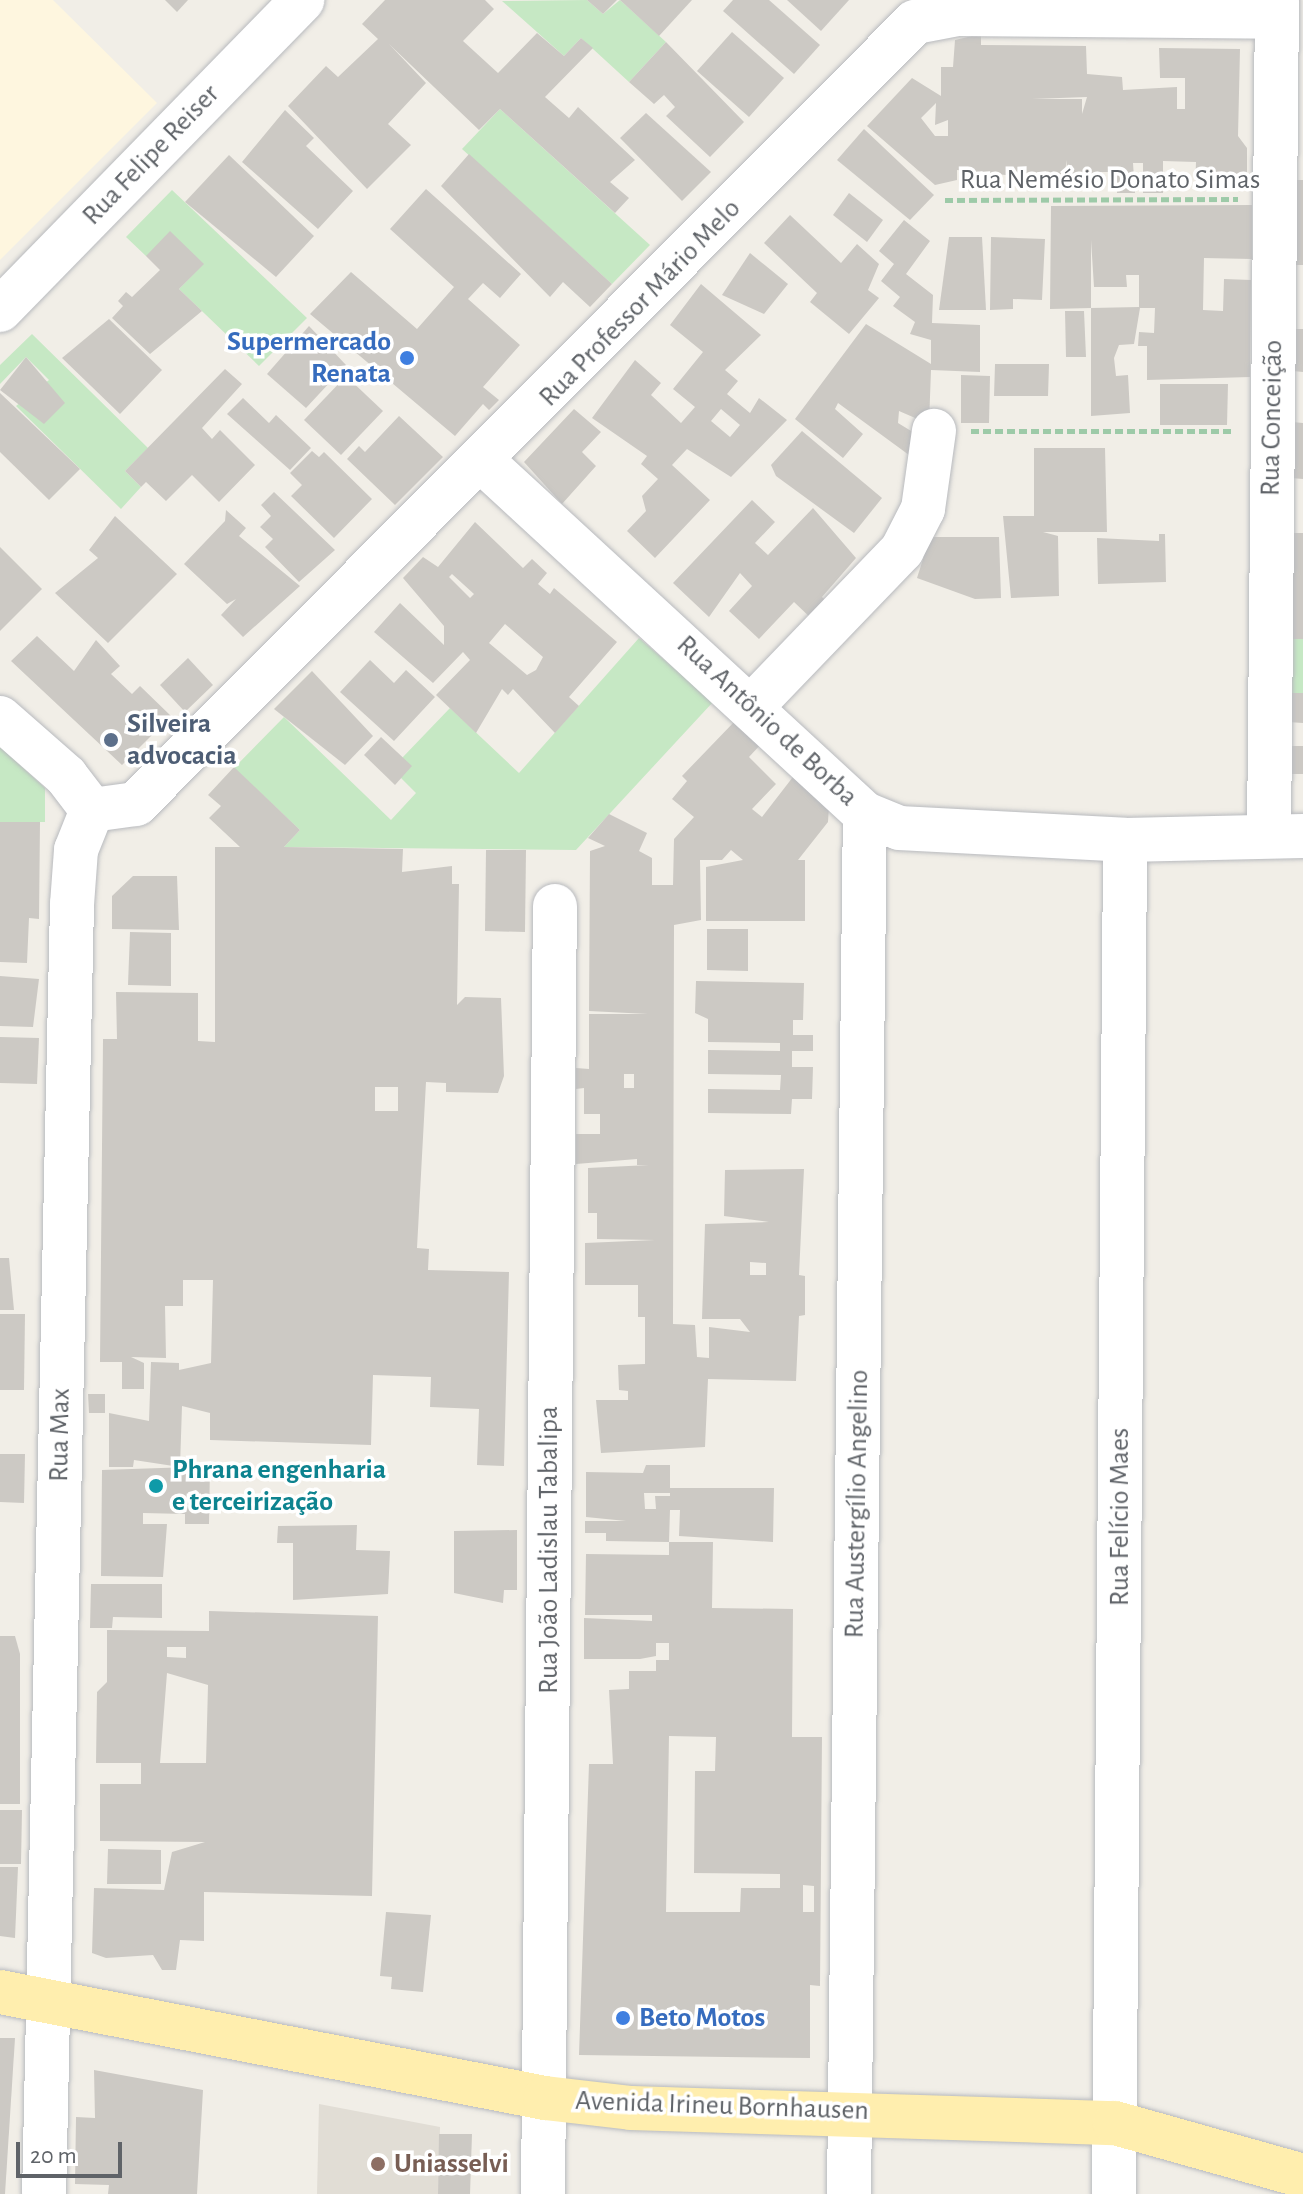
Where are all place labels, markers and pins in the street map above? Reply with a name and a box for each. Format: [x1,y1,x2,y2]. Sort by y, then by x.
place label: Supermercado Renata [227,325,391,391]
marker: Supermercado Renata [398,349,416,367]
place label: Silveira advocacia [127,707,237,773]
marker: Silveira advocacia [102,731,120,749]
place label: Phrana engenharia e terceirização [172,1453,386,1519]
marker: Phrana engenharia e terceirização [147,1477,165,1495]
place label: Beto Motos [639,2001,765,2035]
marker: Beto Motos [614,2009,632,2027]
place label: Uniasselvi [394,2147,509,2181]
marker: Uniasselvi [369,2155,387,2173]

